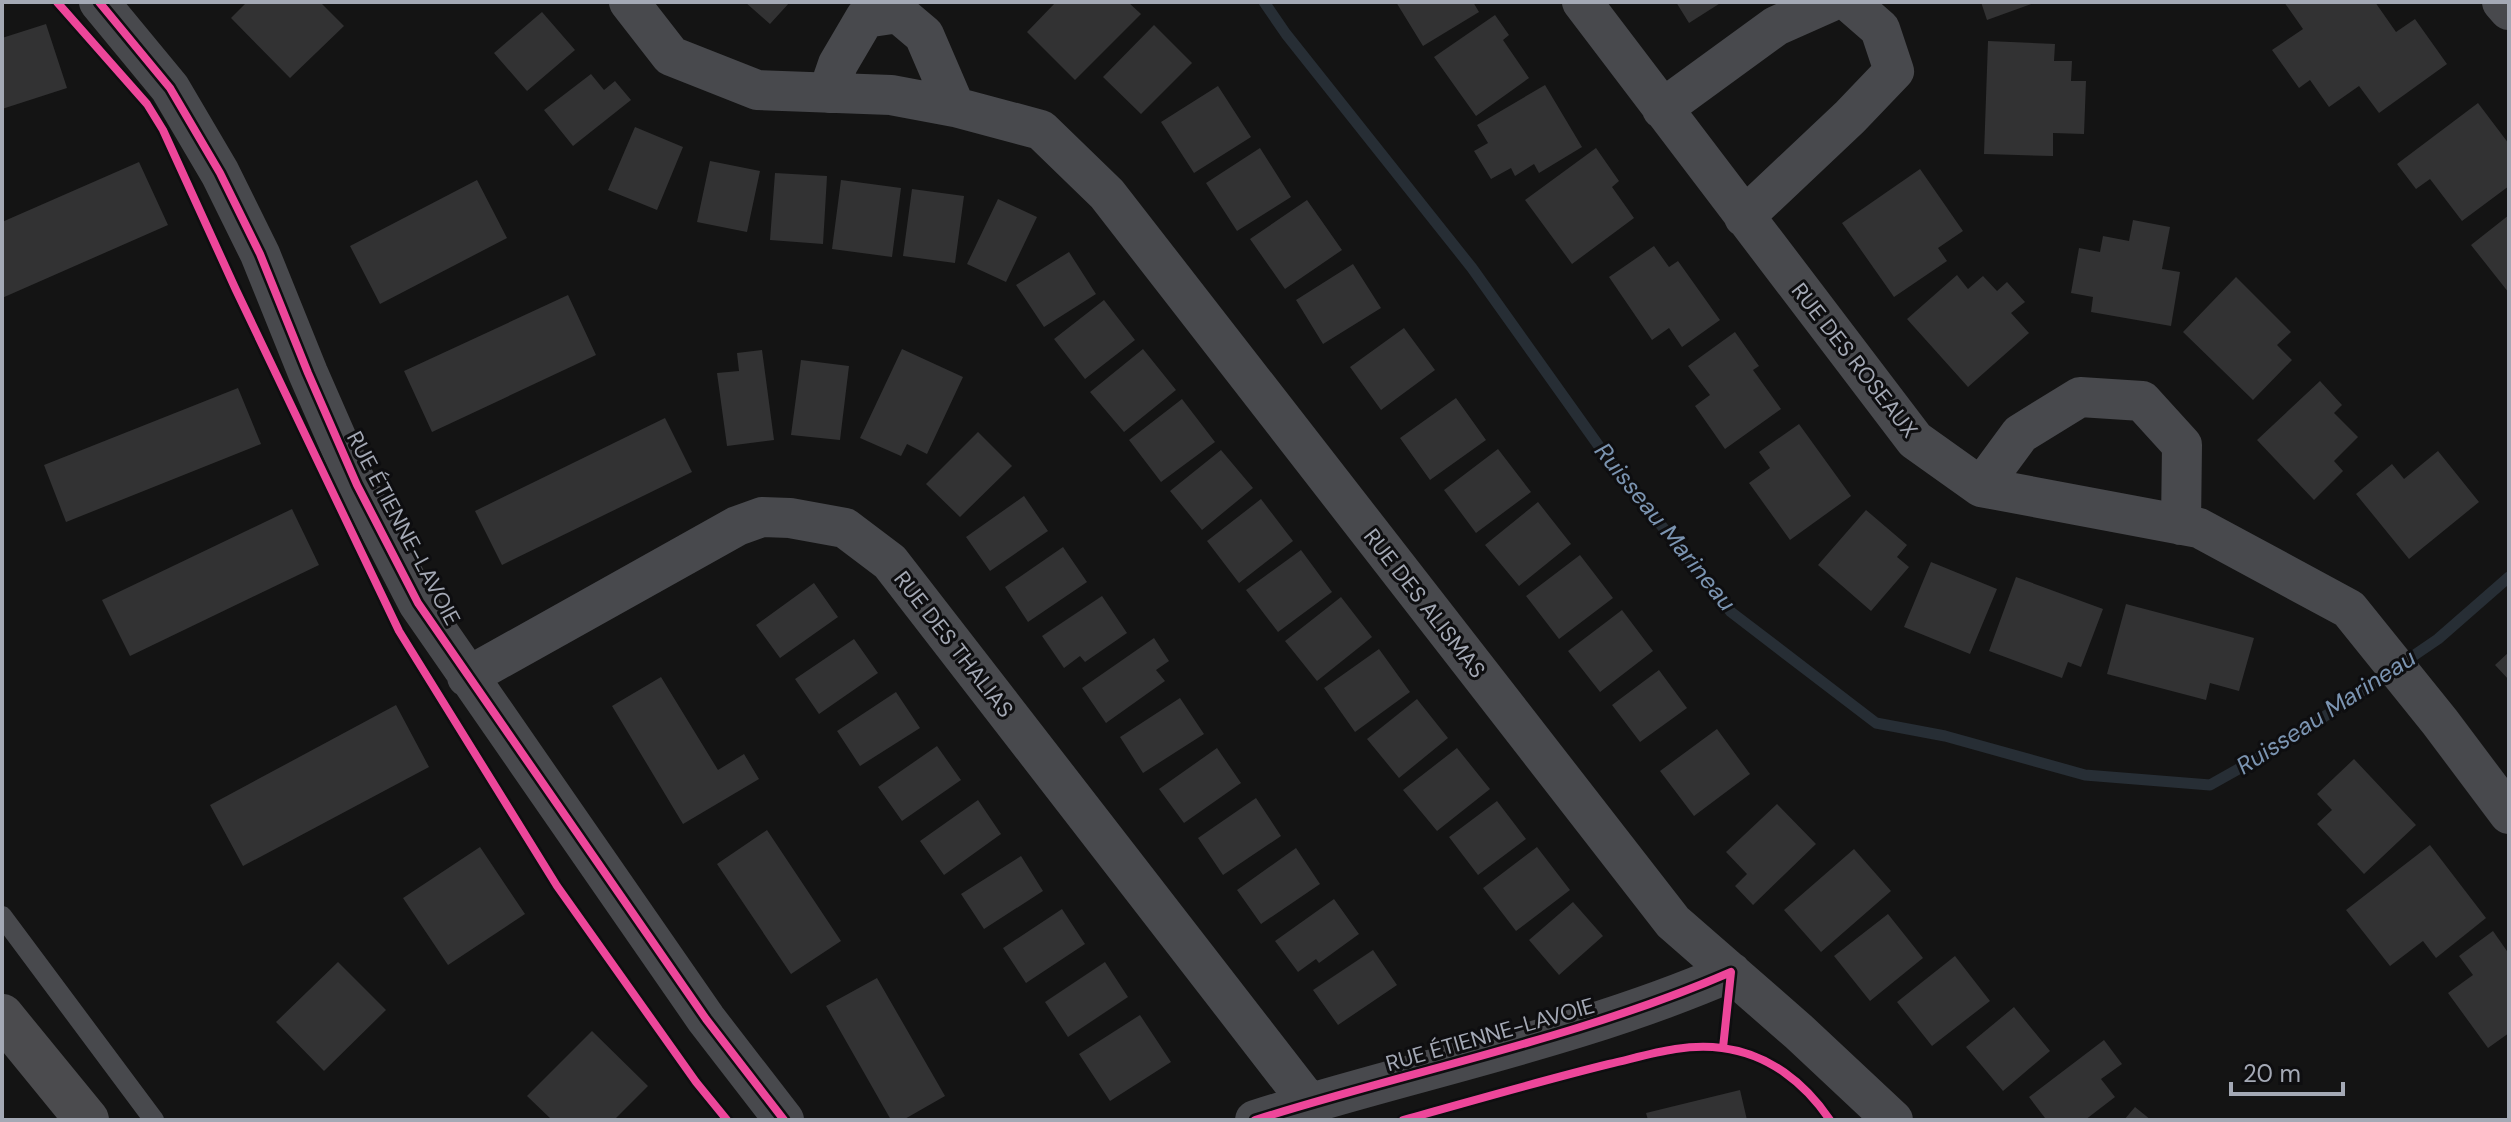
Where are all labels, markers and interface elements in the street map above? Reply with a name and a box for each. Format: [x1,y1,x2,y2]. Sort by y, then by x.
street label: RUE DES ROSEAUX [1785,277,1924,444]
street label: RUE ÉTIENNE-LAVOIE [340,426,467,630]
water label: Ruisseau Marineau [1588,436,1743,617]
street label: RUE DES ALISMAS [1357,523,1492,684]
street label: RUE DES THALIAS [887,565,1020,723]
water label: Ruisseau Marineau [2230,642,2421,781]
street label: RUE ÉTIENNE-LAVOIE [1382,991,1598,1078]
scale bar [2231,1046,2343,1096]
text: 20 m [2243,1058,2301,1089]

